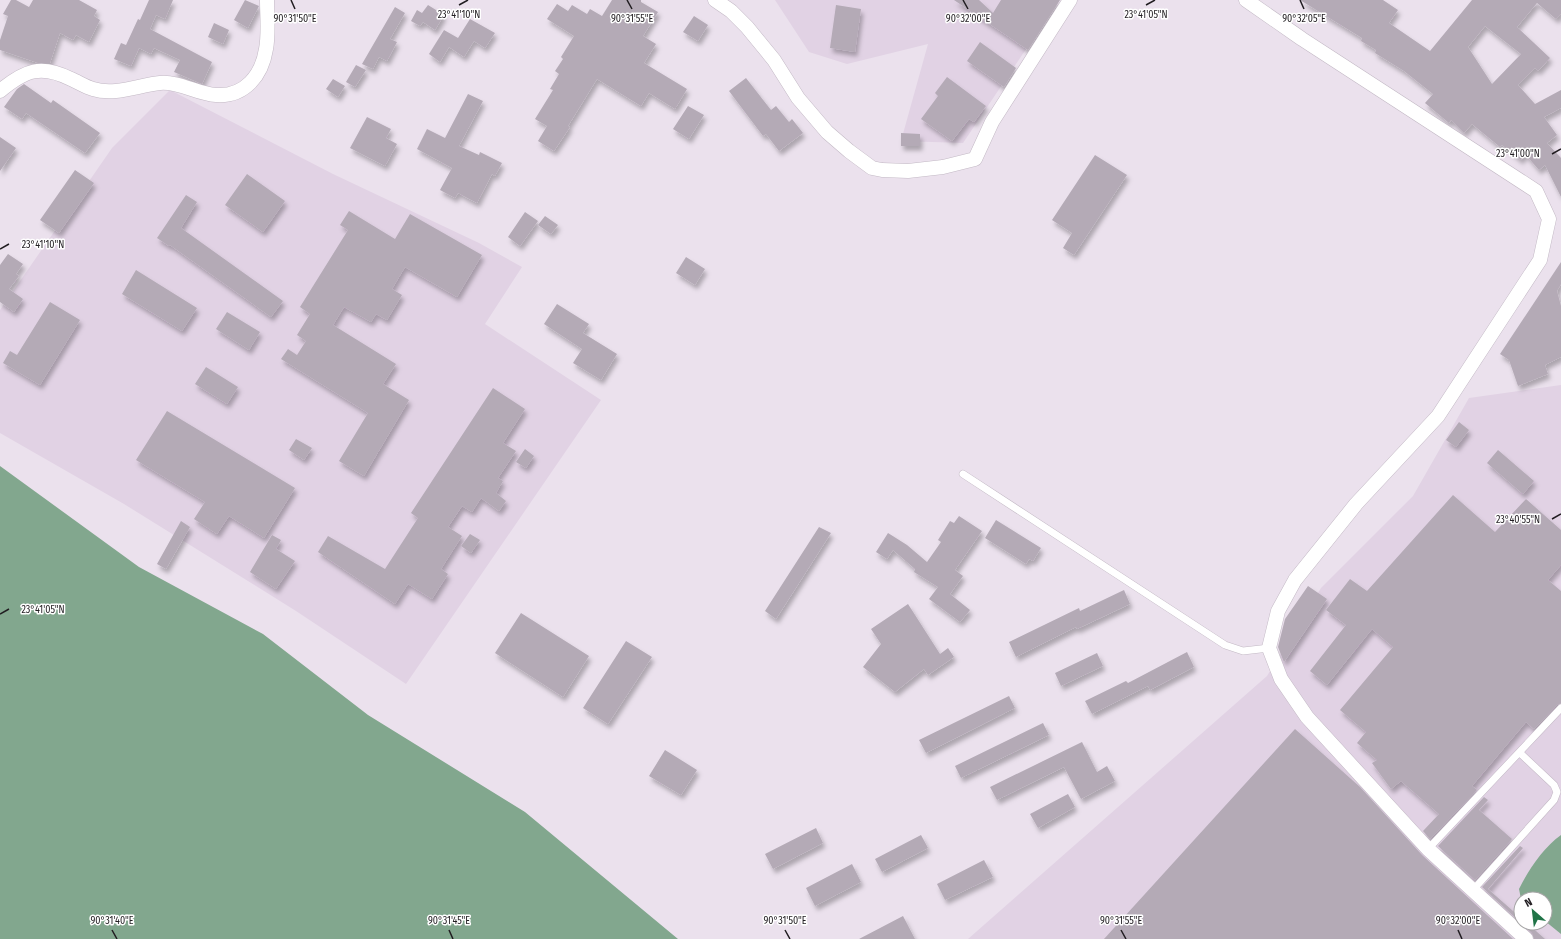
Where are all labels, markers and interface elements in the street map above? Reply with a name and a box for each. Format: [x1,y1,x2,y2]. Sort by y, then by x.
text: 23°41'10"N [438,9,480,21]
text: 23°41'05"N [1124,9,1168,21]
text: 90°31'50"E [273,13,317,25]
text: 90°31'55"E [611,13,653,25]
text: 90°32'00"E [946,13,990,25]
text: 90°32'05"E [1282,13,1326,25]
text: 23°41'00"N [1496,148,1540,160]
text: 23°41'10"N [22,239,64,251]
text: 23°40'55"N [1496,514,1540,526]
text: 23°41'05"N [21,604,65,616]
north arrow [1513,891,1553,931]
text: N [1523,895,1535,910]
text: 90°31'40"E [91,915,134,927]
text: 90°31'45"E [428,915,470,927]
text: 90°31'50"E [763,915,807,927]
text: 90°31'55"E [1100,915,1142,927]
text: 90°32'00"E [1436,915,1480,927]

